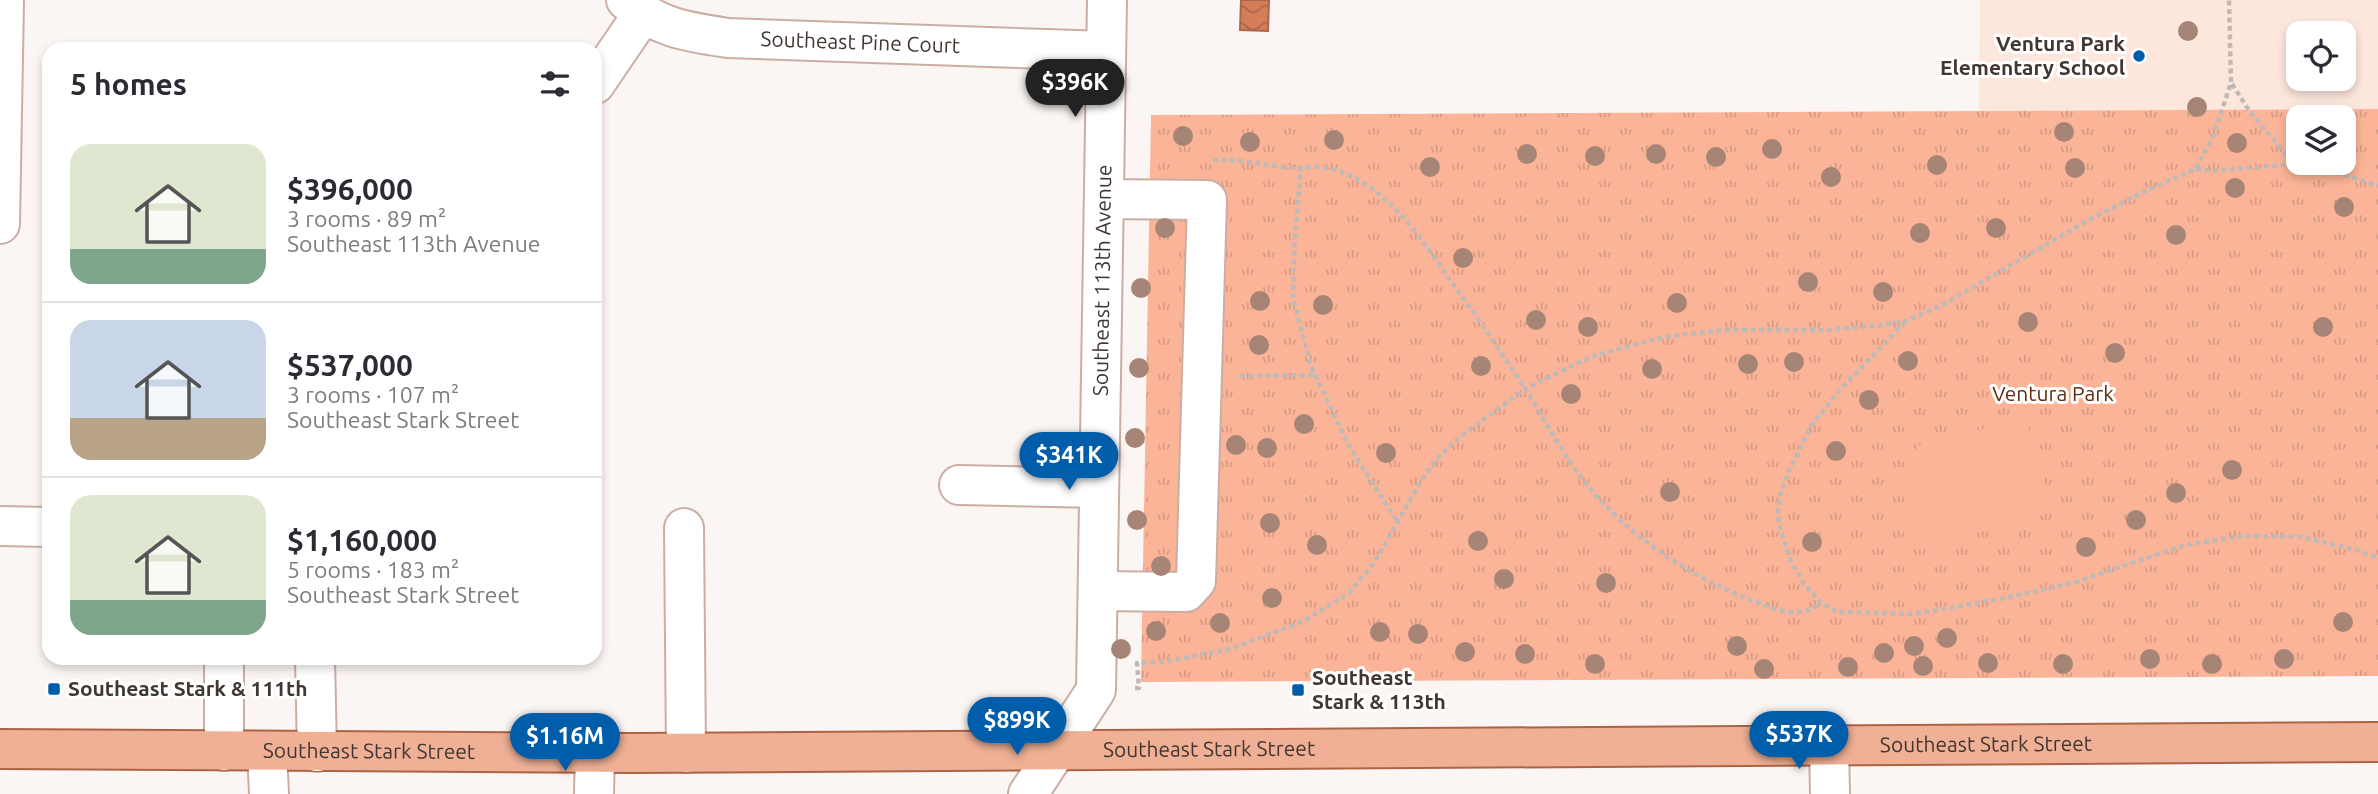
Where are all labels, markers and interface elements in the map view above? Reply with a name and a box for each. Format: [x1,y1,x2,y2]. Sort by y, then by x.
map controls [2286,21,2356,175]
button: locate [2286,21,2356,91]
street label: Southeast Pine Court [760,26,960,57]
place label: Ventura Park Elementary School [1940,31,2125,79]
marker: Ventura Park Elementary School [2131,48,2147,64]
pin: $396K [1026,60,1124,119]
icon: filters [536,65,574,103]
text: 5 homes [70,67,187,101]
text: $396K [1041,69,1109,94]
button: layers [2286,105,2356,175]
street label: Southeast 113th Avenue [1088,164,1115,396]
icon: home [126,172,210,256]
text: $396,000 [287,172,413,206]
text: 3 rooms · 89 m² [287,206,446,231]
text: Southeast 113th Avenue [287,231,540,256]
icon: home [126,348,210,432]
text: $537,000 [287,348,413,382]
park label: Ventura Park [1992,381,2114,405]
text: 3 rooms · 107 m² [287,382,459,407]
text: Southeast Stark Street [287,407,519,432]
pin: $341K [1020,433,1118,492]
text: $341K [1035,442,1103,467]
icon: home [126,523,210,607]
text: $1,160,000 [287,523,437,557]
text: 5 rooms · 183 m² [287,557,459,582]
text: Southeast Stark Street [287,582,519,607]
place label: Southeast Stark & 113th [1312,665,1446,713]
place label: Southeast Stark & 111th [68,676,307,700]
marker: Southeast Stark & 111th [46,681,62,697]
marker: Southeast Stark & 113th [1290,682,1306,698]
pin: $899K [968,698,1066,757]
text: $899K [983,707,1051,732]
pin: $537K [1750,712,1848,771]
pin: $1.16M [508,714,622,773]
text: $537K [1765,721,1833,746]
text: $1.16M [526,723,604,748]
street label: Southeast Stark Street [1880,731,2092,756]
street label: Southeast Stark Street [1103,736,1315,761]
street label: Southeast Stark Street [263,738,475,763]

